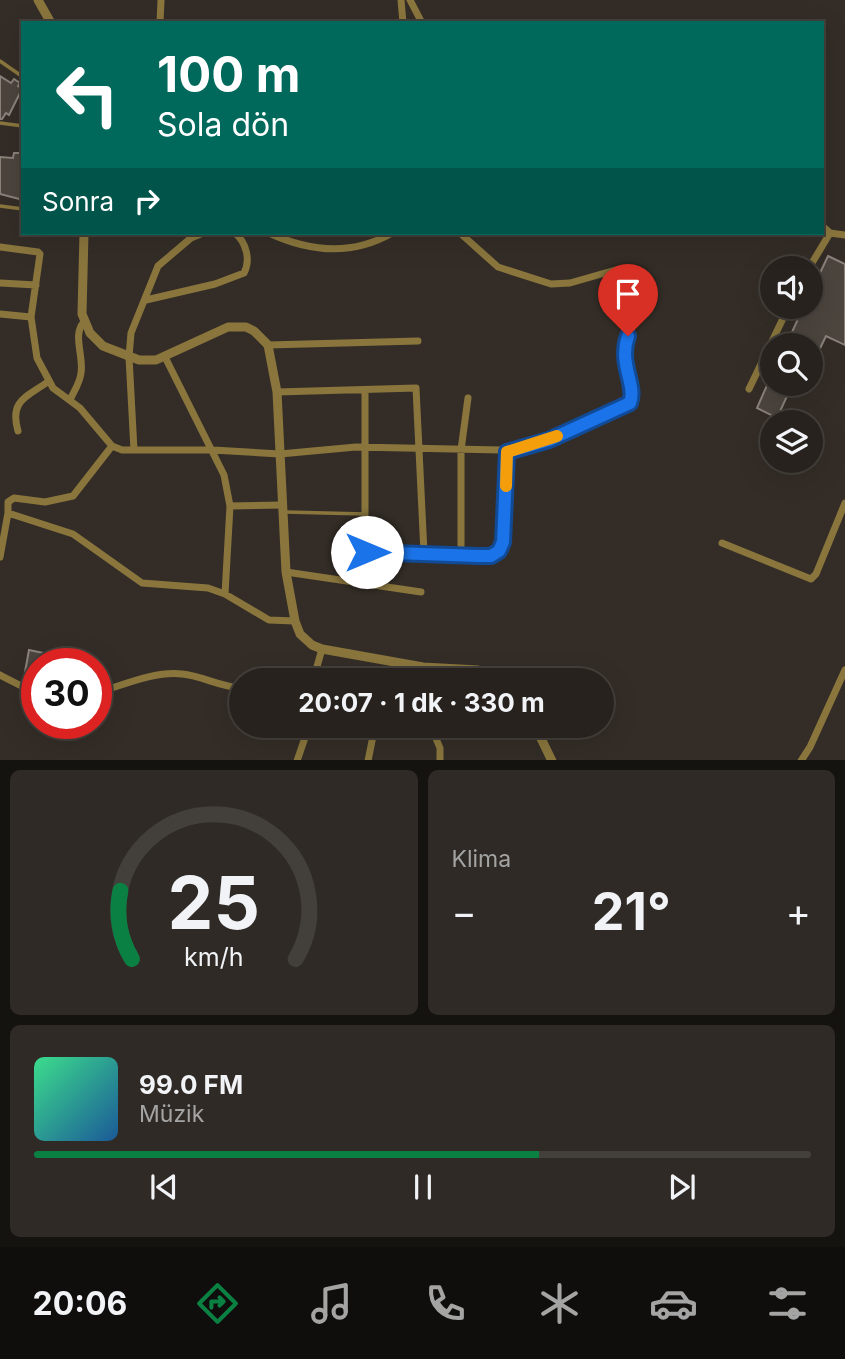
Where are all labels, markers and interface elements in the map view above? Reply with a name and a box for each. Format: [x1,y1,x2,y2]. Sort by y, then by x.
text: 100 m [157,45,301,104]
icon: left [42,49,133,140]
text: Sola dön [157,105,289,144]
icon: right [128,182,166,220]
text: Sonra [42,186,114,217]
map controls [760,256,823,473]
button: sound [760,256,823,319]
pin [598,264,658,336]
icon: arrive [609,275,647,313]
button: search [760,333,823,396]
button: layers [760,410,823,473]
position arrow [330,515,404,589]
speed limit sign: 30 [21,648,112,739]
text: 20:07 · 1 dk · 330 m [298,687,545,718]
text: Klima [452,845,511,873]
text: 25 [168,858,260,947]
text: 21° [592,880,671,943]
text: − [452,889,477,935]
text: + [786,889,811,935]
text: km/h [184,941,243,971]
text: 99.0 FM [139,1069,243,1100]
text: Müzik [139,1100,204,1128]
icon: previous [145,1168,183,1206]
icon: pause [404,1168,442,1206]
icon: next [663,1168,701,1206]
icon: directions [193,1279,242,1328]
icon: music [307,1279,356,1328]
icon: phone [421,1279,470,1328]
icon: climate [535,1279,584,1328]
icon: car [649,1279,698,1328]
icon: filters [763,1279,812,1328]
text: 20:06 [33,1284,127,1323]

